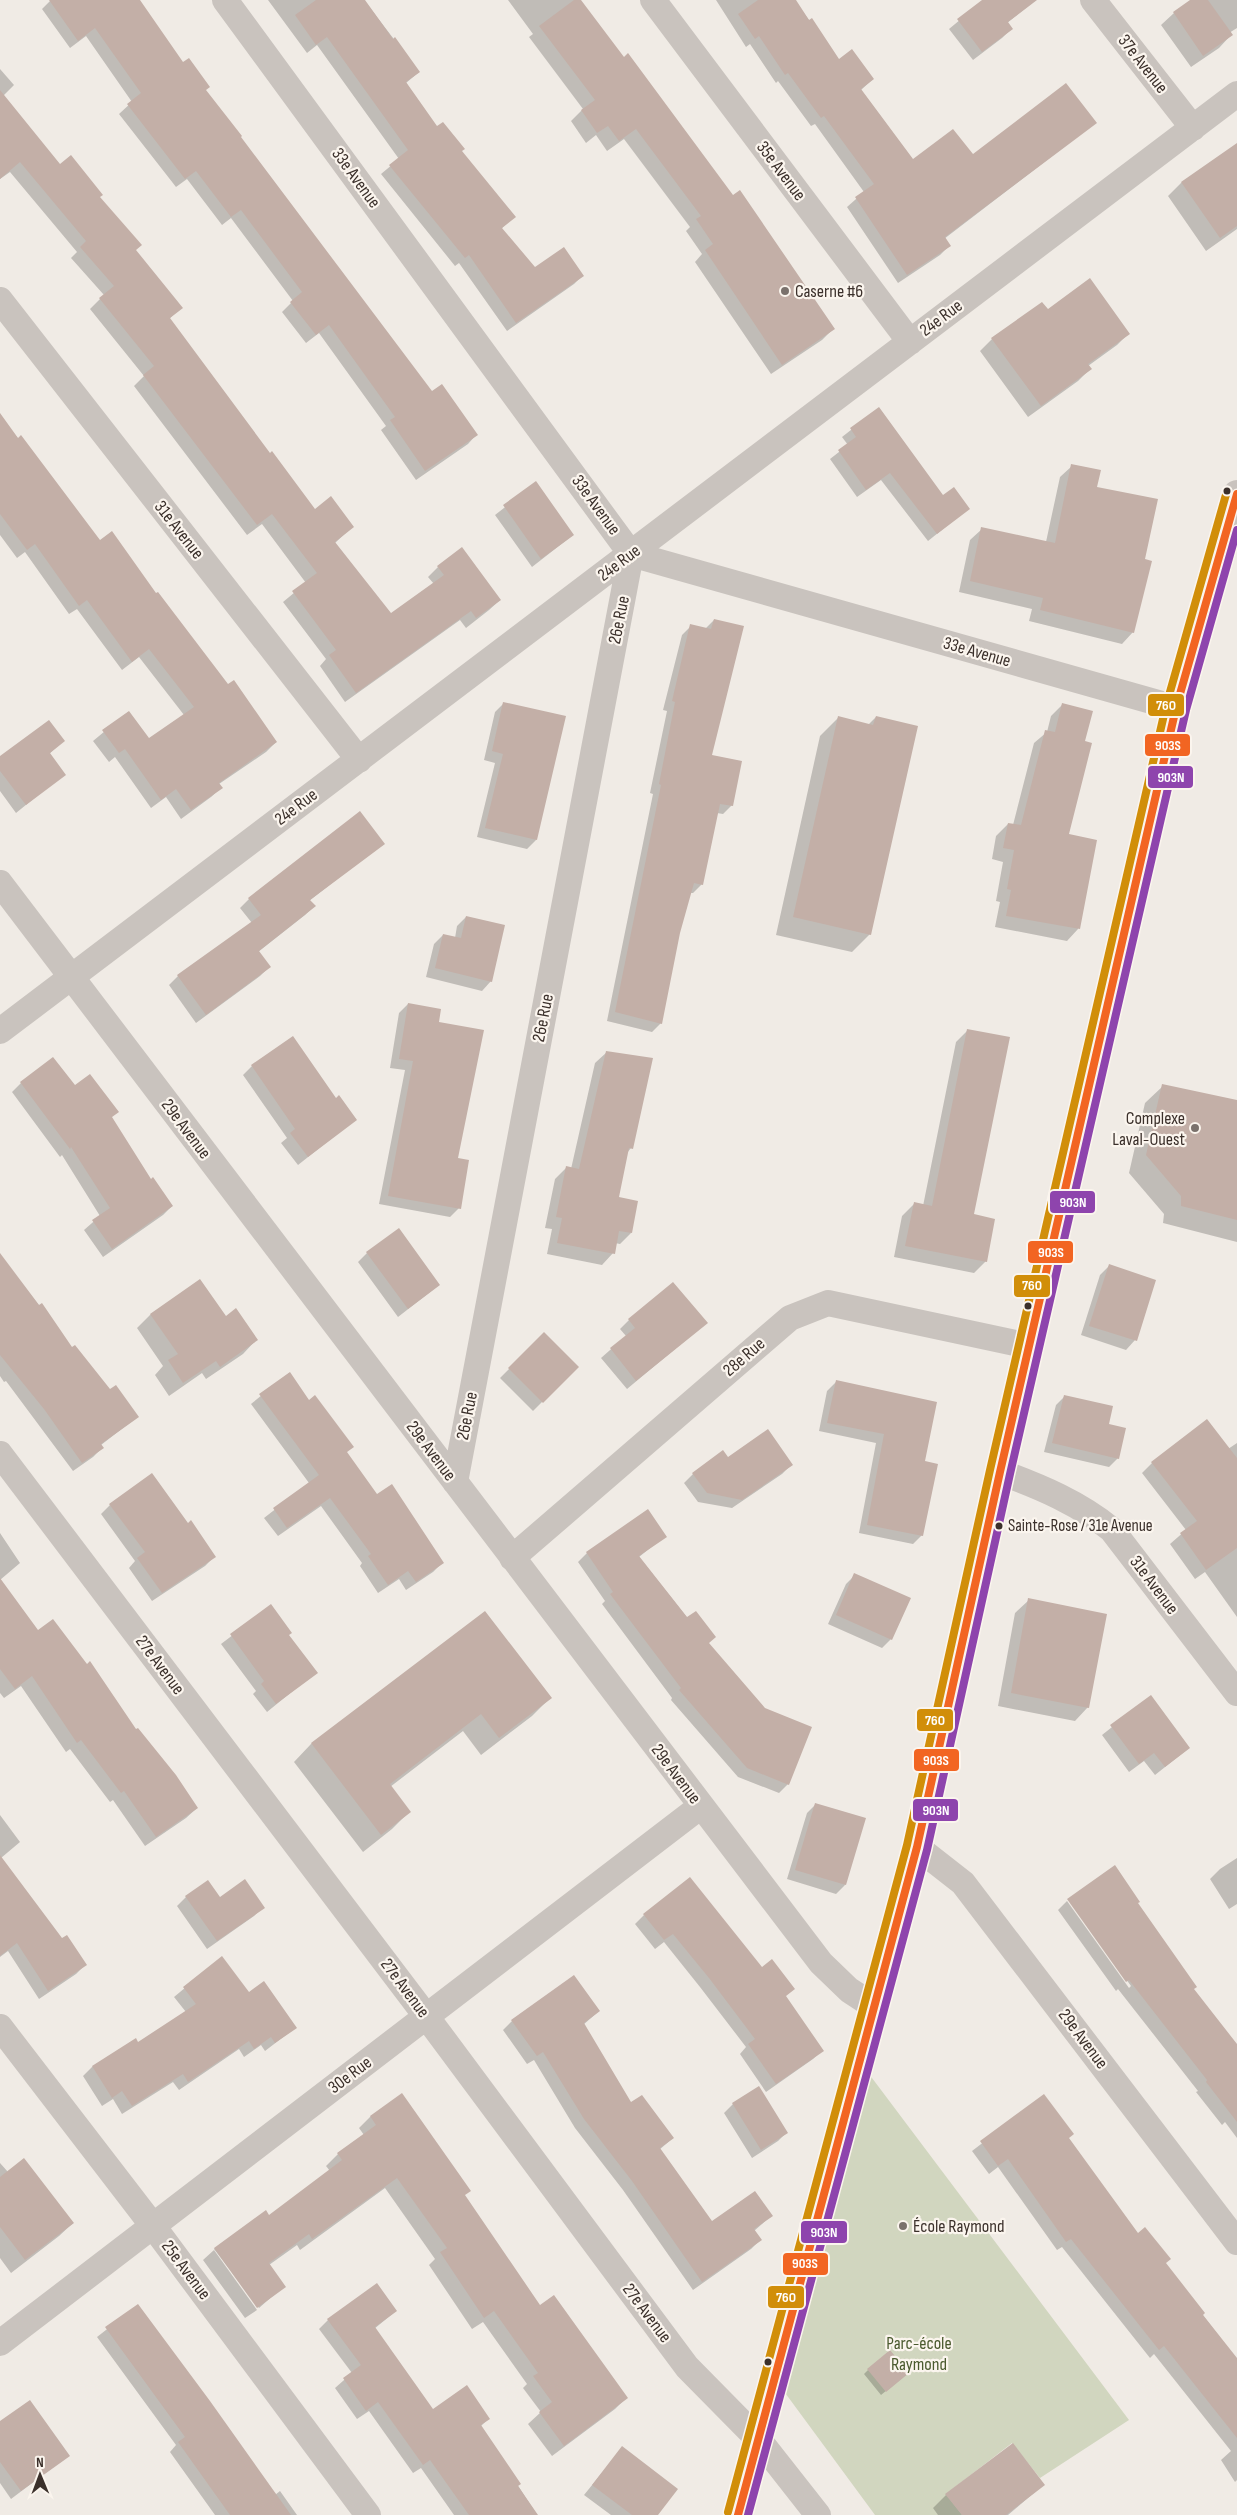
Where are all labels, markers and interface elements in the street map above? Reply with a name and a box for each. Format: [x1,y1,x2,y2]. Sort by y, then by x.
street label: 37e Avenue [1114,30,1172,98]
street label: 35e Avenue [752,137,810,205]
street label: 33e Avenue [327,144,385,212]
place label: Caserne #6 [795,281,863,302]
marker: Caserne #6 [779,285,791,297]
street label: 24e Rue [916,295,966,341]
street label: 33e Avenue [567,471,625,539]
unlabelled marker [1222,486,1232,496]
street label: 31e Avenue [150,497,208,563]
street label: 24e Rue [594,540,644,586]
street label: 26e Rue [604,594,634,646]
street label: 33e Avenue [941,632,1013,672]
line badge: 76O [1147,693,1185,717]
text: 76O [1156,697,1176,714]
line badge: 903S [1144,733,1191,757]
text: 903S [1155,737,1181,754]
line badge: 903N [1147,765,1194,789]
text: 903N [1157,769,1185,786]
street label: 24e Rue [271,784,321,830]
street label: 26e Rue [528,992,558,1044]
street label: 29e Avenue [157,1095,215,1163]
place label: Complexe Laval-Ouest [1112,1108,1186,1150]
marker: Complexe Laval-Ouest [1189,1122,1201,1134]
line badge: 903N [1049,1190,1096,1214]
text: 903N [1059,1194,1087,1211]
line badge: 903S [1027,1240,1074,1264]
text: 903S [1038,1244,1064,1261]
line badge: 76O [1013,1274,1051,1298]
text: 76O [1022,1277,1042,1294]
unlabelled marker [1023,1301,1033,1311]
street label: 28e Rue [719,1333,769,1381]
street label: 26e Rue [452,1390,482,1442]
street label: 29e Avenue [402,1417,460,1485]
place label: Sainte-Rose / 31e Avenue [1008,1516,1153,1536]
marker: Sainte-Rose / 31e Avenue [994,1521,1004,1531]
street label: 31e Avenue [1125,1552,1183,1618]
street label: 27e Avenue [131,1631,189,1699]
line badge: 76O [916,1708,954,1732]
text: 76O [925,1712,945,1729]
street label: 29e Avenue [647,1740,705,1808]
line badge: 903S [913,1748,960,1772]
text: 903S [923,1752,949,1769]
line badge: 903N [912,1798,959,1822]
text: 903N [922,1802,950,1819]
street label: 27e Avenue [376,1954,434,2022]
street label: 29e Avenue [1054,2005,1112,2073]
street label: 30e Rue [324,2052,376,2098]
place label: École Raymond [913,2216,1004,2237]
line badge: 903N [800,2220,848,2244]
marker: École Raymond [897,2220,909,2232]
text: 903N [810,2224,838,2241]
street label: 25e Avenue [157,2236,215,2304]
line badge: 903S [782,2252,829,2276]
text: 903S [792,2255,818,2272]
street label: 27e Avenue [618,2279,676,2347]
line badge: 76O [767,2285,805,2309]
text: 76O [776,2289,796,2306]
park label: Parc-école Raymond [886,2333,952,2375]
unlabelled marker [763,2357,773,2367]
north arrow [15,2450,65,2500]
text: N [36,2454,44,2471]

